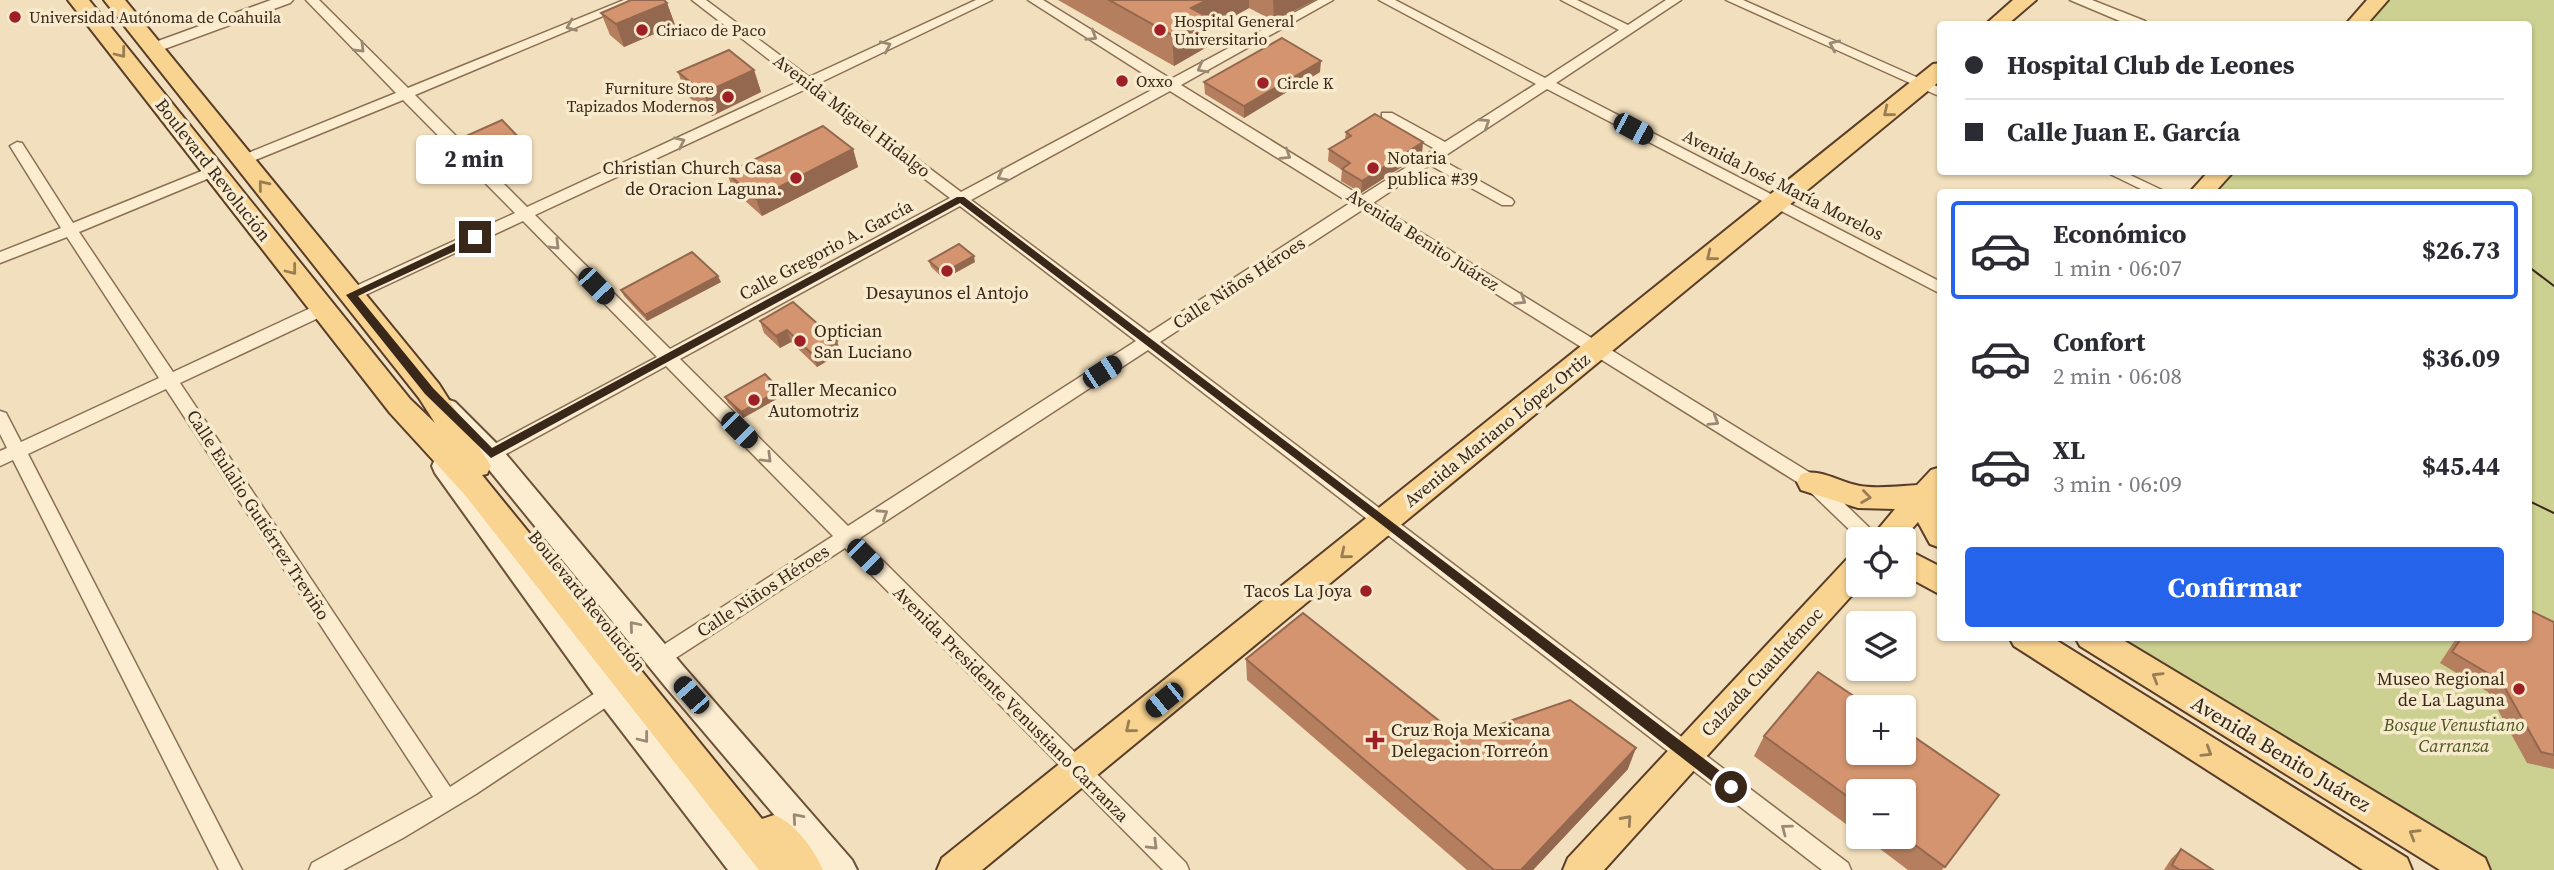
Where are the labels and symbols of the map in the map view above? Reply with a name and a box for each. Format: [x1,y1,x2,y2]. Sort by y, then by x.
place label: Universidad Autónoma de Coahuila [29,6,282,28]
marker: Universidad Autónoma de Coahuila [7,9,23,25]
place label: Hospital General Universitario [1174,10,1294,50]
one-way arrow [566,17,578,31]
place label: Ciriaco de Paco [656,19,766,41]
marker: Ciriaco de Paco [634,22,650,38]
marker: Hospital General Universitario [1152,22,1168,38]
one-way arrow [1084,27,1097,40]
one-way arrow [1829,39,1841,53]
one-way arrow [352,40,365,53]
one-way arrow [879,40,891,54]
one-way arrow [113,46,126,58]
street label: Avenida Miguel Hidalgo [768,48,936,183]
one-way arrow [1197,59,1209,73]
place label: Oxxo [1136,70,1173,92]
place label: Circle K [1277,72,1334,94]
marker: Oxxo [1114,73,1130,89]
marker: Circle K [1255,75,1271,91]
place label: Furniture Store Tapizados Modernos [567,77,714,117]
marker: Furniture Store Tapizados Modernos [720,89,736,105]
street label: Boulevard Revolución [150,93,277,246]
one-way arrow [1883,104,1896,116]
car [1610,110,1657,148]
one-way arrow [1477,119,1490,132]
street label: Avenida José María Morelos [1678,123,1888,246]
callout: 2 min [417,135,533,184]
one-way arrow [673,136,685,150]
place label: Notaria publica #39 [1387,145,1478,191]
one-way arrow [1278,147,1291,160]
place label: Christian Church Casa de Oracion Laguna. [603,155,783,201]
marker: Notaria publica #39 [1365,160,1381,176]
one-way arrow [997,168,1010,181]
marker: Christian Church Casa de Oracion Laguna. [788,170,804,186]
one-way arrow [259,181,272,193]
street label: Avenida Benito Juárez [1342,182,1504,297]
street label: Calle Gregorio A. García [735,193,918,306]
route end [459,221,491,253]
street label: Calle Niños Héroes [1168,230,1310,335]
one-way arrow [547,236,560,249]
one-way arrow [1707,247,1719,260]
one-way arrow [284,263,297,275]
marker: Desayunos el Antojo [939,263,955,279]
car [574,264,619,308]
place label: Desayunos el Antojo [865,280,1029,305]
one-way arrow [1513,292,1526,305]
place label: Optician San Luciano [814,318,912,364]
marker: Optician San Luciano [792,333,808,349]
street label: Avenida Mariano López Ortiz [1398,347,1595,513]
car [1079,352,1126,392]
place label: Taller Mecanico Automotriz [768,377,897,423]
marker: Taller Mecanico Automotriz [746,392,762,408]
street label: Calle Eulalio Gutiérrez Treviño [181,405,336,625]
car [717,408,762,452]
one-way arrow [1706,413,1719,426]
one-way arrow [759,450,772,463]
one-way arrow [1860,490,1872,505]
one-way arrow [875,509,888,522]
street label: Boulevard Revolución [523,525,652,677]
car [843,535,888,579]
street label: Calle Niños Héroes [692,538,834,643]
one-way arrow [1340,545,1352,558]
place label: Tacos La Joya [1244,578,1353,603]
street label: Avenida Presidente Venustiano Carranza [888,580,1136,828]
marker: Tacos La Joya [1358,583,1374,599]
street label: Calzada Cuauhtémoc [1695,601,1828,742]
one-way arrow [630,621,643,633]
place label: Museo Regional de La Laguna [2377,666,2506,712]
car [670,672,713,718]
one-way arrow [2151,673,2164,686]
car [1142,679,1187,721]
marker: Museo Regional de La Laguna [2511,681,2527,697]
street label: Avenida Benito Juárez [2186,688,2377,819]
park label: Bosque Venustiano Carranza [2383,712,2525,758]
place label: Cruz Roja Mexicana Delegacion Torreón [1391,717,1551,763]
one-way arrow [1125,720,1138,732]
one-way arrow [635,730,648,742]
marker: Cruz Roja Mexicana Delegacion Torreón [1365,730,1385,750]
one-way arrow [2200,744,2213,757]
route start [1715,771,1747,803]
one-way arrow [793,814,805,827]
one-way arrow [1619,815,1632,828]
one-way arrow [1781,824,1793,837]
one-way arrow [2408,830,2421,843]
one-way arrow [1144,836,1157,849]

